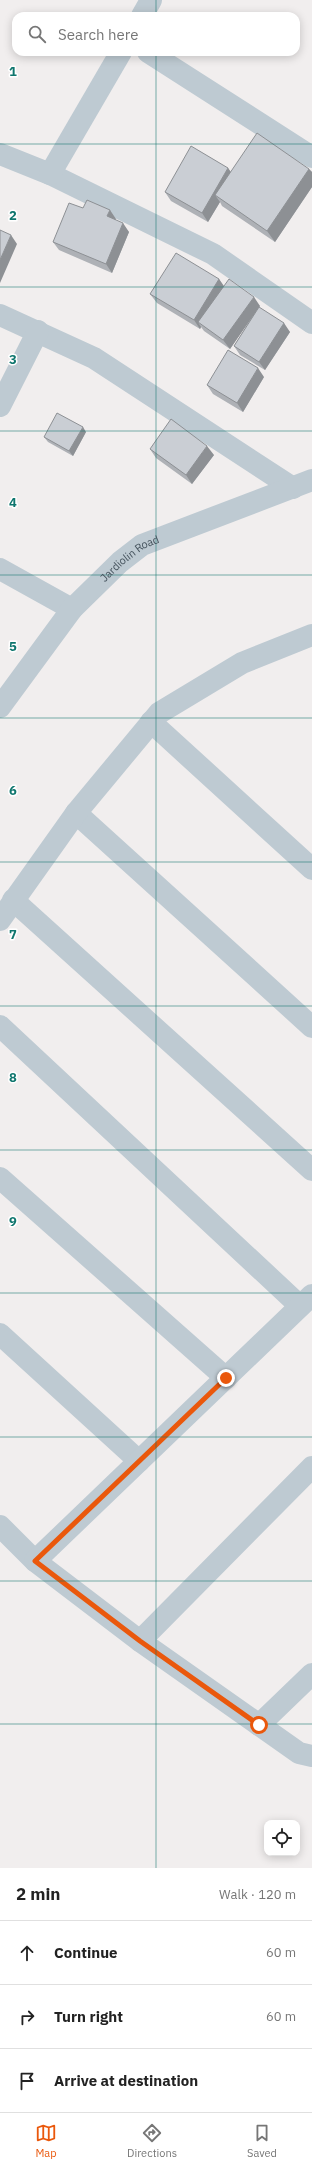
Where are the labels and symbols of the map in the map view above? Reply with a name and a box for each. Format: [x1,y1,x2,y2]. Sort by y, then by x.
text: 1 [9,63,17,80]
text: 2 [9,207,17,224]
text: 3 [9,351,17,368]
text: 4 [9,494,17,511]
street label: Jardiolin Road [97,532,161,585]
text: 5 [9,638,17,655]
text: 6 [9,782,17,799]
text: 7 [9,926,17,943]
text: 8 [9,1069,17,1086]
text: 9 [9,1213,17,1230]
route end [217,1369,235,1387]
route start [250,1716,268,1734]

